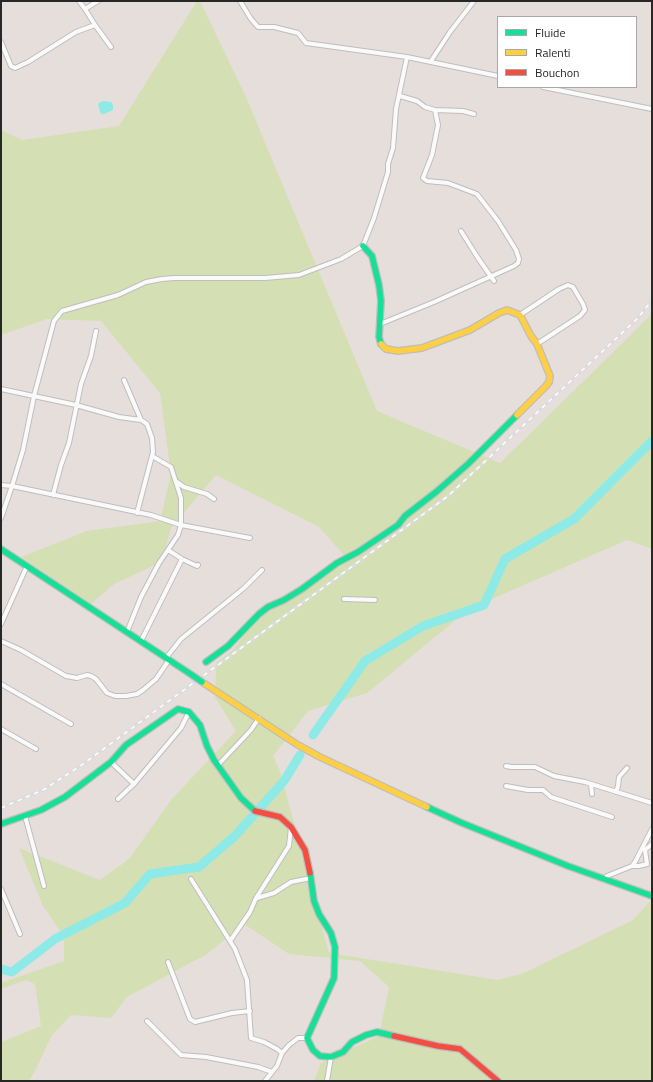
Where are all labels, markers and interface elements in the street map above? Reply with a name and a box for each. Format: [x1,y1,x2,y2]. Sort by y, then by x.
legend [497,16,637,88]
text: Fluide [535,23,566,42]
text: Ralenti [535,43,570,62]
text: Bouchon [535,63,580,82]

